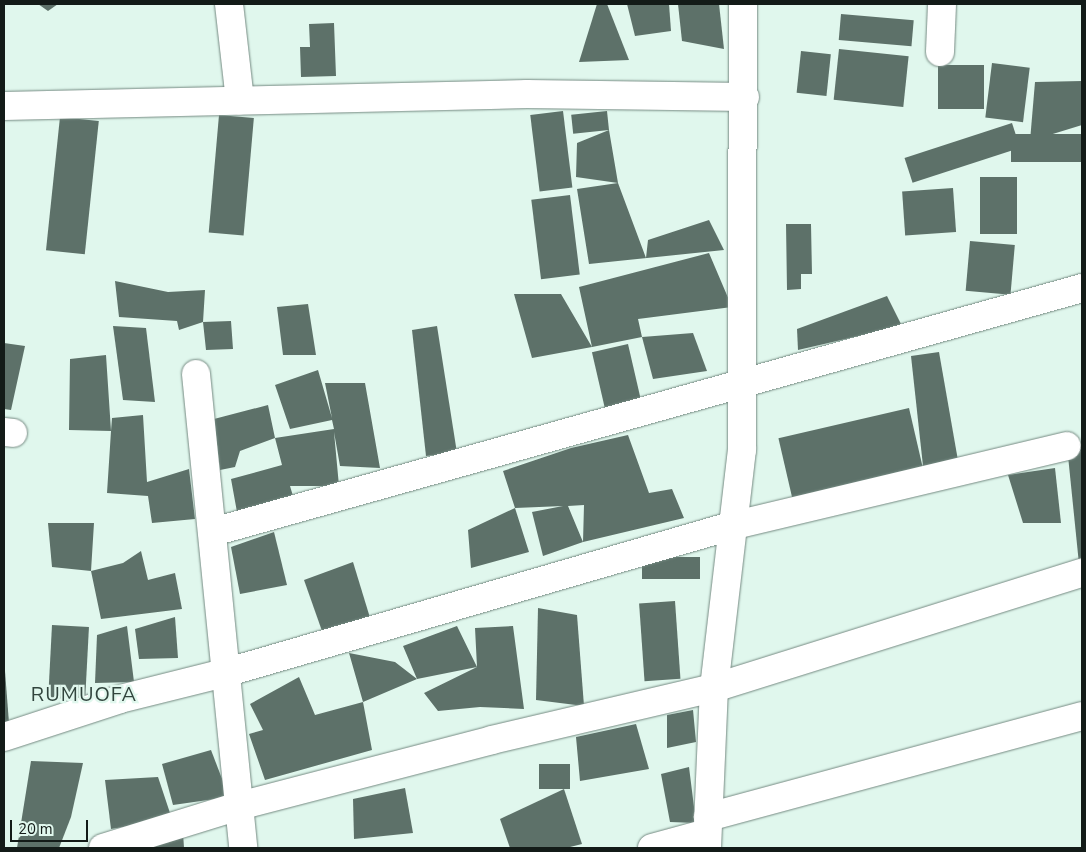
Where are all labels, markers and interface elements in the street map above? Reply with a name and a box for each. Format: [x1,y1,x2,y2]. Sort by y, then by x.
district label: RUMUOFA [30,682,138,706]
scale bar [12,810,90,842]
text: 20 m [18,819,53,839]

